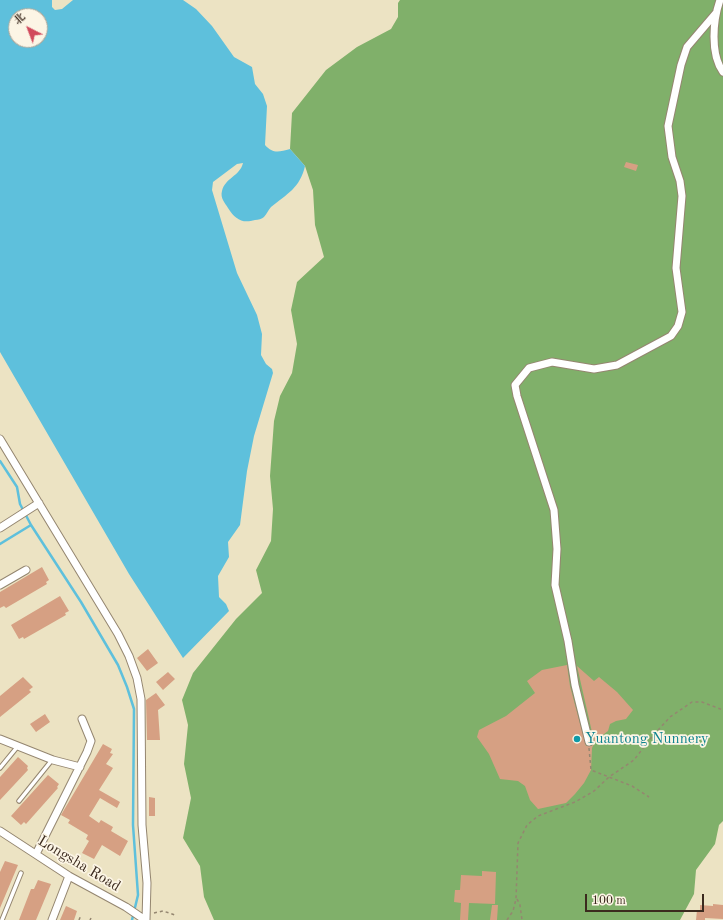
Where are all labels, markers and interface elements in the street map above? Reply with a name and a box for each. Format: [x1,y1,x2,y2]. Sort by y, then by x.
north arrow [8,8,48,48]
text: 北 [13,12,28,27]
place label: Yuantong Nunnery [585,730,709,748]
marker: Yuantong Nunnery [572,734,582,744]
street label: Longsha Road [34,832,124,896]
scale bar [587,886,706,912]
text: 100 m [592,895,626,907]

